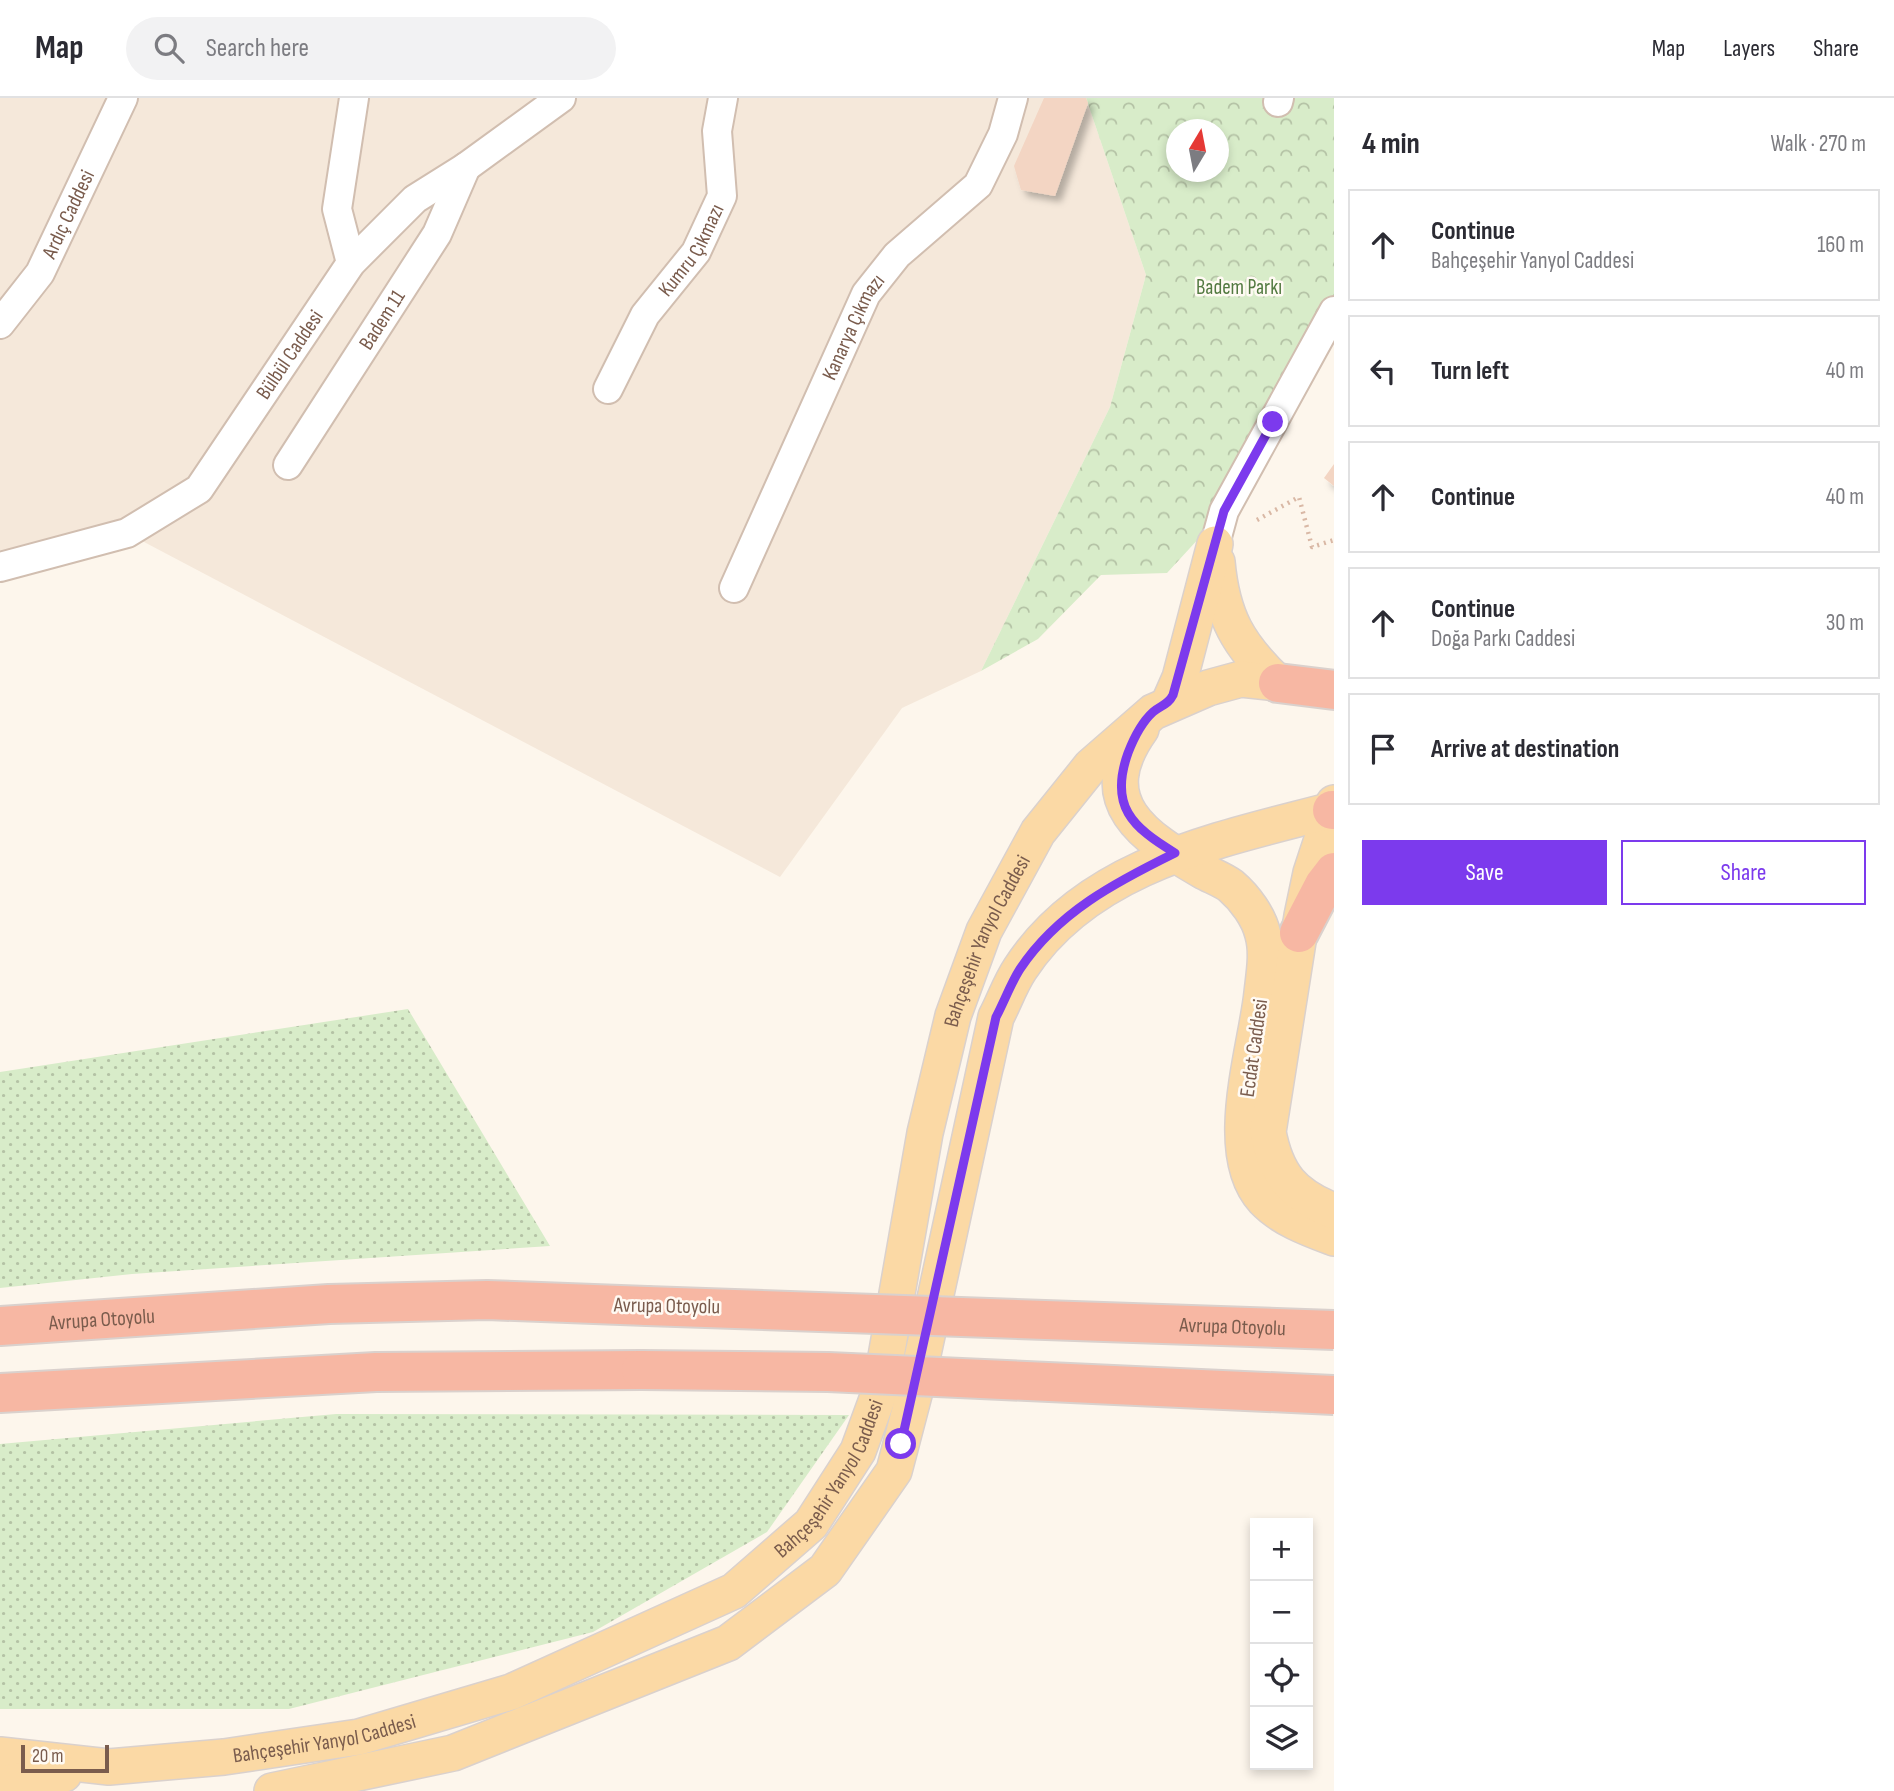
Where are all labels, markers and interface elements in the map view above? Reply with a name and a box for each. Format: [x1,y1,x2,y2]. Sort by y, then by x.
search box [126,17,616,80]
text: Map [35,28,84,68]
icon: search [150,29,188,67]
text: Search here [206,33,309,64]
text: Map [1652,34,1685,63]
text: Layers [1723,34,1775,63]
text: Share [1813,34,1859,63]
north arrow [1166,119,1229,182]
text: 4 min [1362,126,1420,162]
text: Walk · 270 m [1771,130,1866,158]
street label: Ardıç Caddesi [36,166,100,263]
street label: Kumru Çıkmazı [653,200,729,301]
text: Continue [1431,216,1515,247]
icon: ahead [1364,226,1402,264]
text: 160 m [1817,231,1864,259]
text: Bahçeşehir Yanyol Caddesi [1431,247,1634,275]
street label: Kanarya Çıkmazı [817,269,890,384]
park label: Badem Parkı [1196,275,1282,300]
street label: Badem 11 [353,284,411,354]
street label: Bülbül Caddesi [251,305,328,404]
icon: left [1364,352,1402,390]
text: Turn left [1431,356,1509,387]
text: 40 m [1826,357,1864,385]
route end [1257,406,1288,437]
icon: ahead [1364,478,1402,516]
text: Continue [1431,482,1515,513]
text: 40 m [1826,483,1864,511]
text: Continue [1431,594,1515,625]
icon: ahead [1364,604,1402,642]
text: 30 m [1826,609,1864,637]
text: Doğa Parkı Caddesi [1431,625,1575,653]
icon: arrive [1364,730,1402,768]
text: Arrive at destination [1431,734,1619,765]
button: Save [1362,840,1607,905]
button: Share [1621,840,1866,905]
street label: Bahçeşehir Yanyol Caddesi [938,851,1035,1029]
street label: Ecdat Caddesi [1235,997,1273,1099]
street label: Avrupa Otoyolu [613,1293,720,1319]
street label: Avrupa Otoyolu [47,1303,156,1335]
street label: Avrupa Otoyolu [1178,1312,1286,1341]
street label: Bahçeşehir Yanyol Caddesi [769,1396,888,1563]
route start [885,1428,916,1459]
map controls [1250,1518,1313,1770]
button: + [1250,1518,1313,1581]
button: − [1250,1581,1313,1644]
button: locate [1250,1644,1313,1707]
button: layers [1250,1707,1313,1770]
street label: Bahçeşehir Yanyol Caddesi [231,1708,418,1768]
scale bar [21,1742,108,1774]
text: 20 m [32,1745,64,1768]

